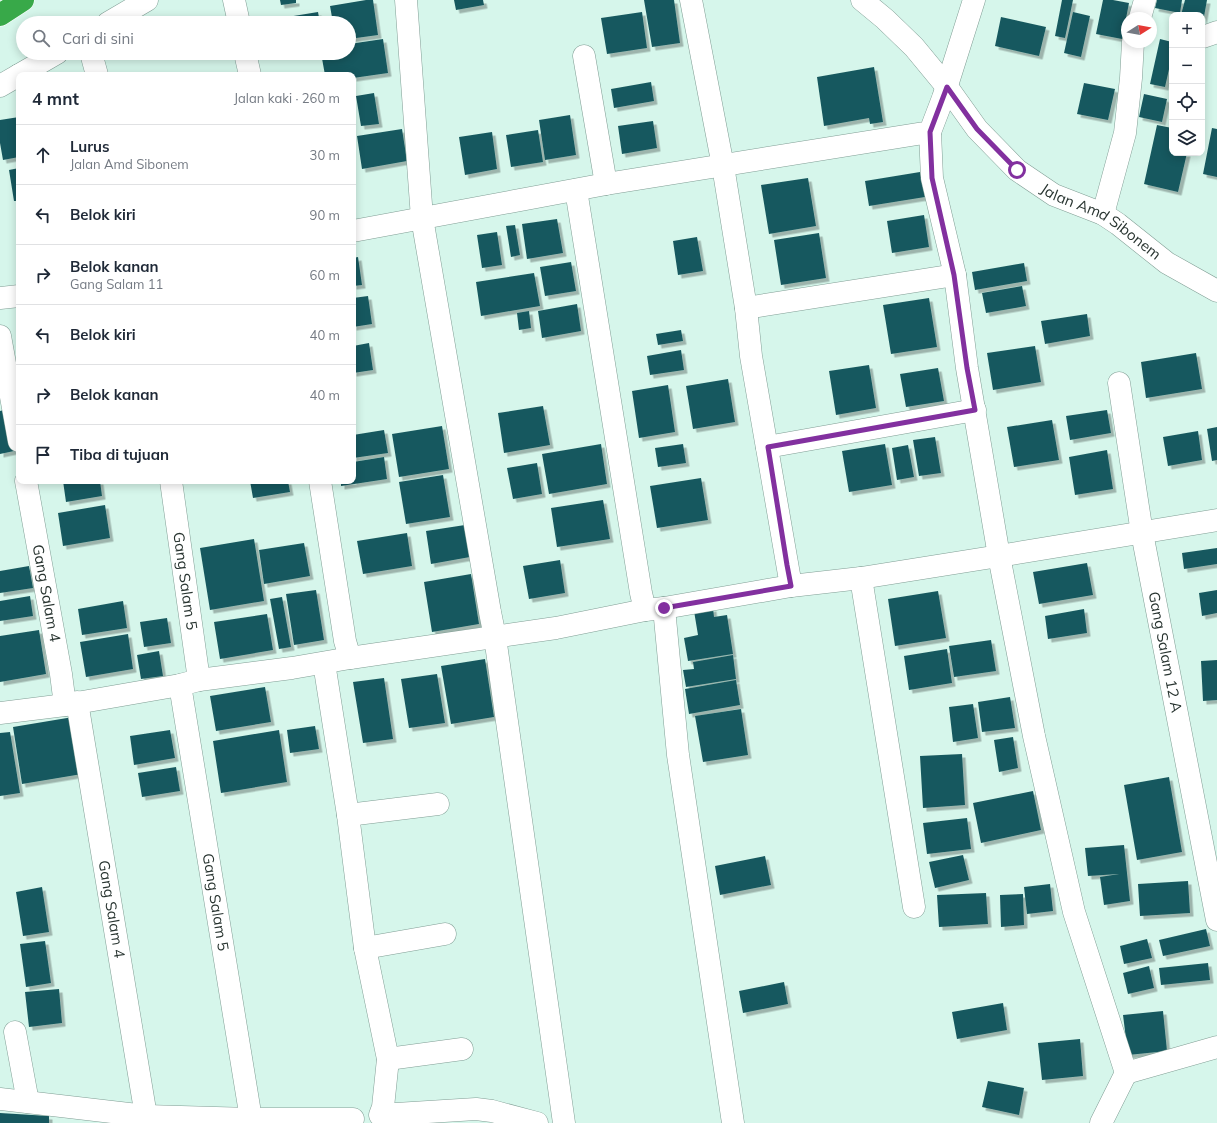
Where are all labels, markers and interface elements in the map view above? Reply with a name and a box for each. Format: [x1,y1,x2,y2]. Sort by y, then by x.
north arrow [1121,12,1157,48]
map controls [1169,12,1205,156]
button: + [1169,12,1205,48]
search box [16,16,356,60]
icon: search [30,27,52,49]
text: Cari di sini [62,29,134,48]
button: − [1169,48,1205,84]
button: locate [1169,84,1205,120]
text: 4 mnt [32,88,79,109]
text: Jalan kaki · 260 m [234,90,340,106]
button: layers [1169,120,1205,156]
text: Lurus [70,137,110,156]
icon: ahead [32,144,54,166]
text: 30 m [310,147,340,163]
text: Jalan Amd Sibonem [70,156,189,172]
route start [1008,161,1026,179]
street label: Jalan Amd Sibonem [1037,179,1165,264]
icon: left [32,204,54,226]
text: Belok kiri [70,205,136,224]
text: 90 m [310,207,340,223]
text: Belok kanan [70,257,159,276]
icon: right [32,264,54,286]
text: 60 m [310,267,340,283]
text: Gang Salam 11 [70,276,163,292]
icon: left [32,324,54,346]
text: Belok kiri [70,325,136,344]
text: 40 m [310,327,340,343]
icon: right [32,384,54,406]
text: Belok kanan [70,385,159,404]
text: 40 m [310,387,340,403]
icon: arrive [32,444,54,466]
text: Tiba di tujuan [70,445,169,464]
street label: Gang Salam 5 [169,531,202,631]
street label: Gang Salam 4 [29,543,65,643]
street label: Gang Salam 12 A [1145,590,1187,714]
route end [655,599,673,617]
street label: Gang Salam 5 [199,852,233,952]
street label: Gang Salam 4 [95,859,130,959]

